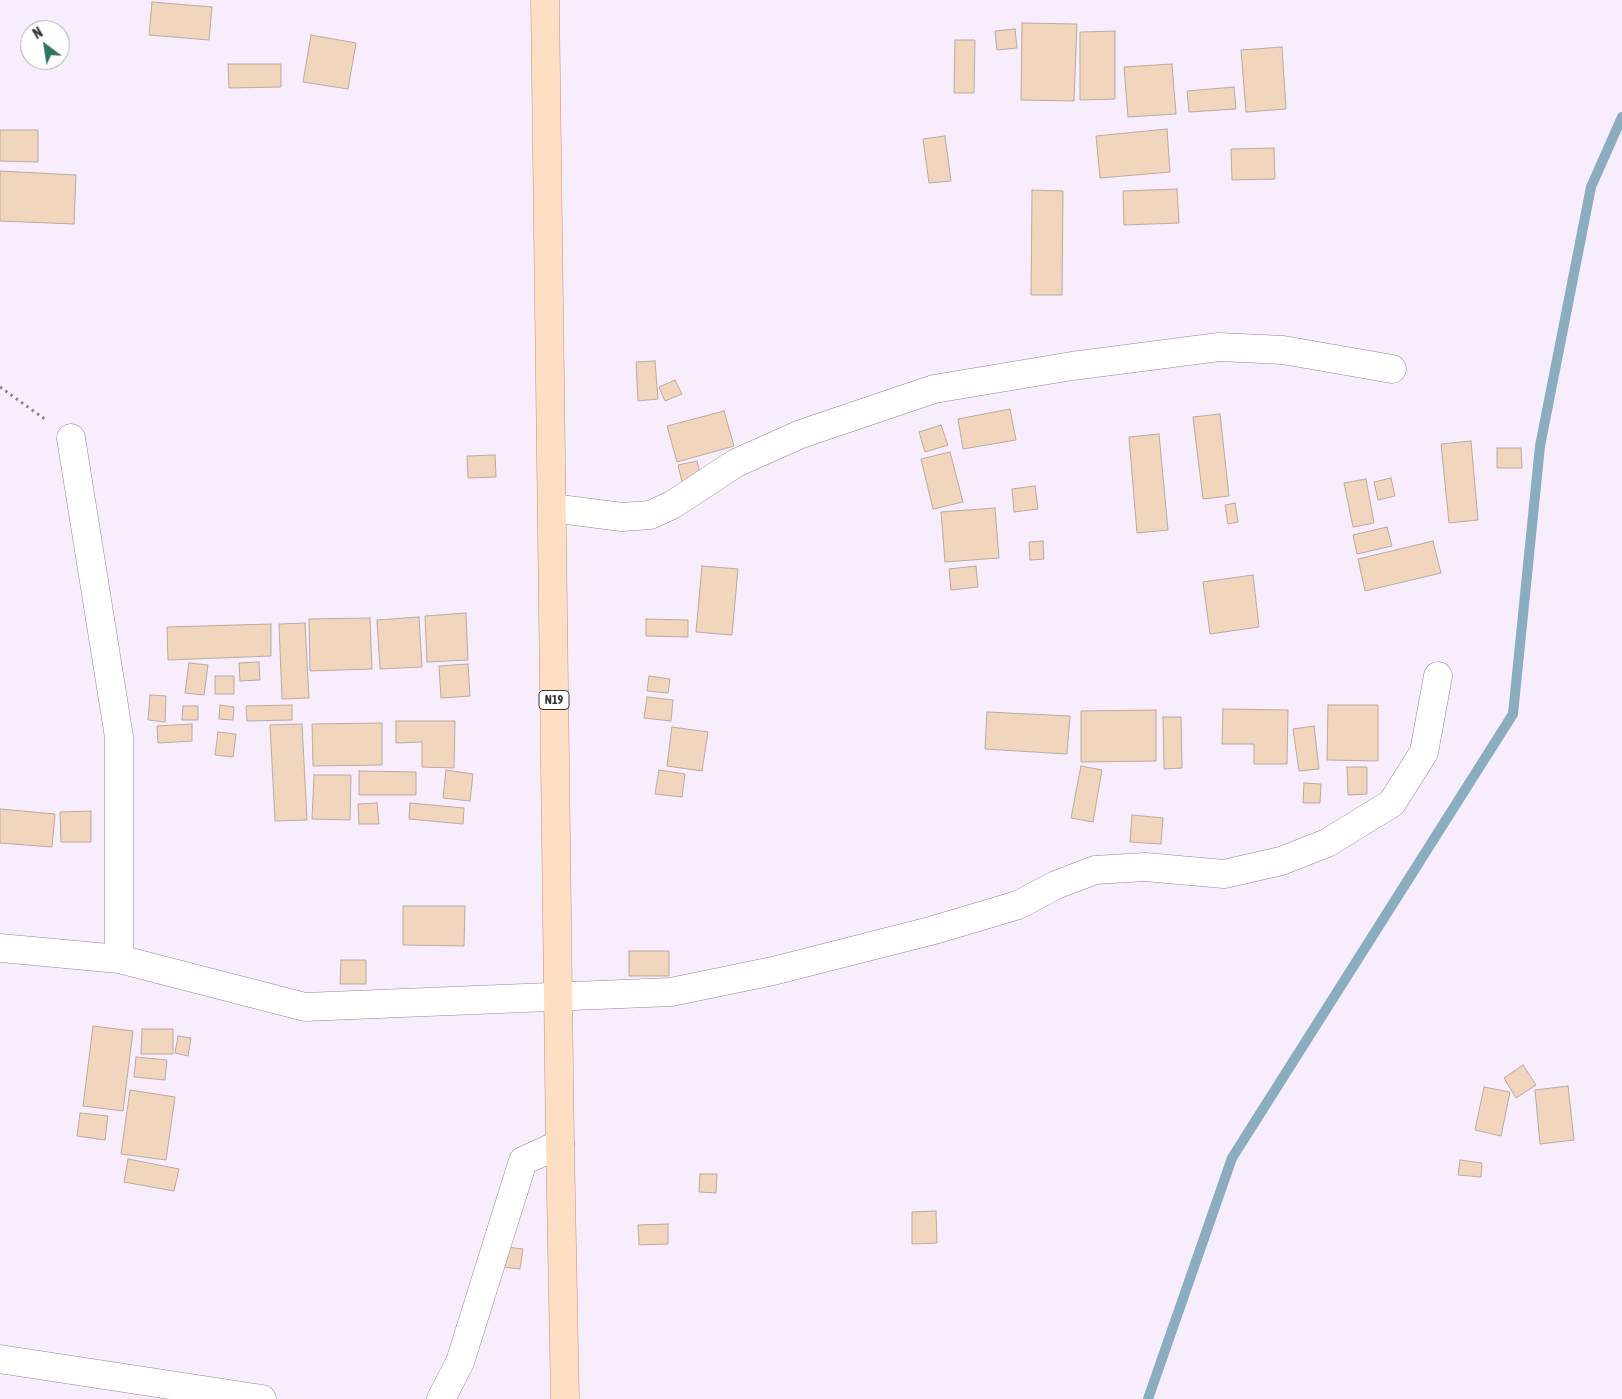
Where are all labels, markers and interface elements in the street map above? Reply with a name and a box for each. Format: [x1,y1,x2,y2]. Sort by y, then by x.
north arrow [20,20,70,70]
text: N [30,24,45,42]
road number: N19 [539,690,569,710]

